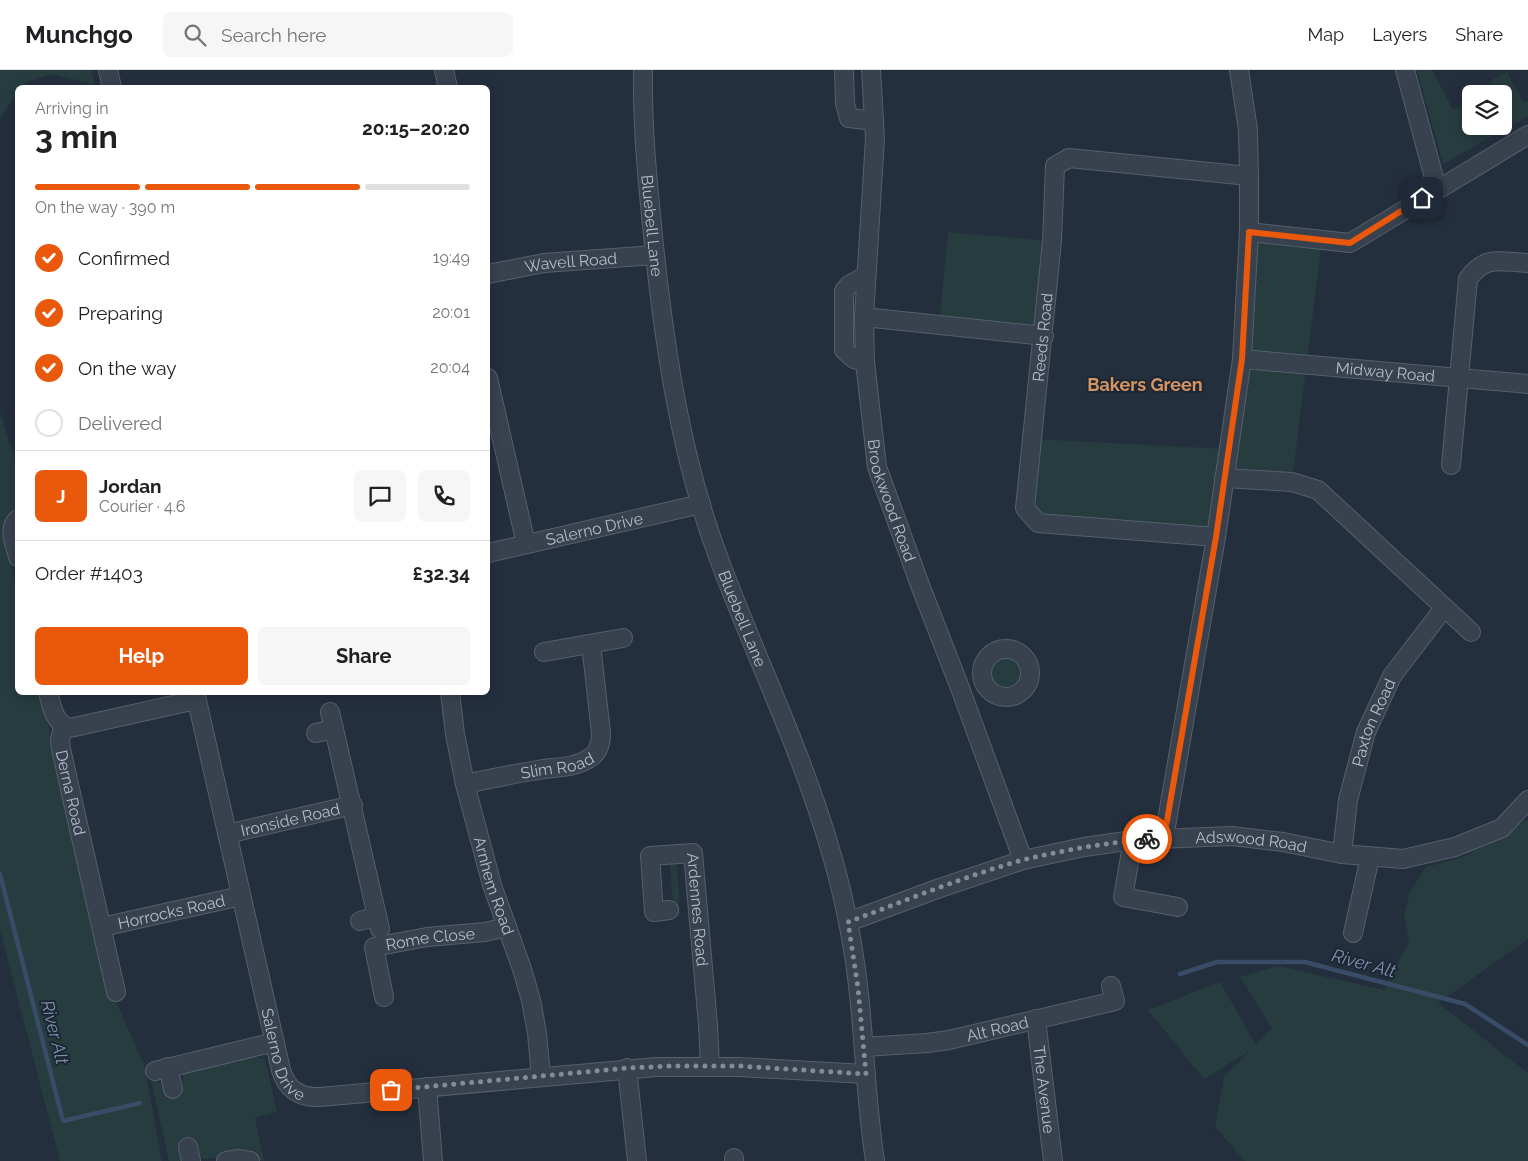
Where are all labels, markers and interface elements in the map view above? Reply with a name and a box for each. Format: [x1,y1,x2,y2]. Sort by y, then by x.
search box [163,12,513,57]
text: Munchgo [25,20,133,49]
icon: search [181,21,209,49]
text: Search here [221,24,326,46]
text: Map [1308,24,1344,45]
text: Layers [1372,24,1427,45]
text: Share [1455,24,1503,45]
map controls [1462,85,1512,135]
button: layers [1462,85,1512,135]
text: Arriving in [35,99,109,118]
text: 20:15–20:20 [362,117,470,139]
text: 3 min [35,118,118,155]
street label: Bluebell Lane [638,174,667,278]
pin [1401,177,1443,219]
icon: home [1408,184,1436,212]
text: On the way · 390 m [35,198,175,217]
icon: check [35,244,63,272]
text: Confirmed [78,247,170,269]
text: 19:49 [433,248,470,267]
street label: Wavell Road [523,248,618,276]
street label: Reeds Road [1028,292,1056,383]
icon: check [35,299,63,327]
text: Preparing [78,302,163,324]
text: 20:01 [432,303,470,322]
icon: check [35,354,63,382]
text: On the way [78,357,177,379]
text: 20:04 [430,358,470,377]
street label: Midway Road [1335,358,1436,385]
district label: Bakers Green [1087,374,1203,395]
text: Delivered [78,412,162,434]
street label: Brookwood Road [864,438,920,564]
button: chat [354,470,406,522]
button: phone [418,470,470,522]
text: Jordan [99,475,162,497]
text: J [56,485,66,507]
text: Courier · 4.6 [99,497,185,516]
street label: Salerno Drive [544,508,645,549]
text: Order #1403 [35,562,143,584]
text: £32.34 [413,562,470,584]
street label: Bluebell Lane [715,568,771,670]
button: Help [35,627,248,685]
button: Share [258,627,470,685]
street label: Paxton Road [1348,675,1399,769]
street label: Derna Road [52,748,90,837]
street label: Slim Road [519,748,597,782]
street label: Ironside Road [239,799,342,840]
courier [1122,814,1172,864]
icon: bike [1133,825,1161,853]
street label: Adswood Road [1195,826,1309,856]
street label: Arnhem Road [470,835,518,937]
street label: Ardennes Road [684,852,712,967]
street label: Horrocks Road [116,890,227,933]
street label: Rome Close [384,923,476,954]
water label: River Alt [1330,944,1398,982]
water label: River Alt [37,998,73,1066]
street label: Salerno Drive [258,1006,308,1104]
street label: Alt Road [964,1012,1030,1045]
street label: The Avenue [1030,1045,1059,1134]
pin [370,1069,412,1111]
icon: bag [377,1076,405,1104]

